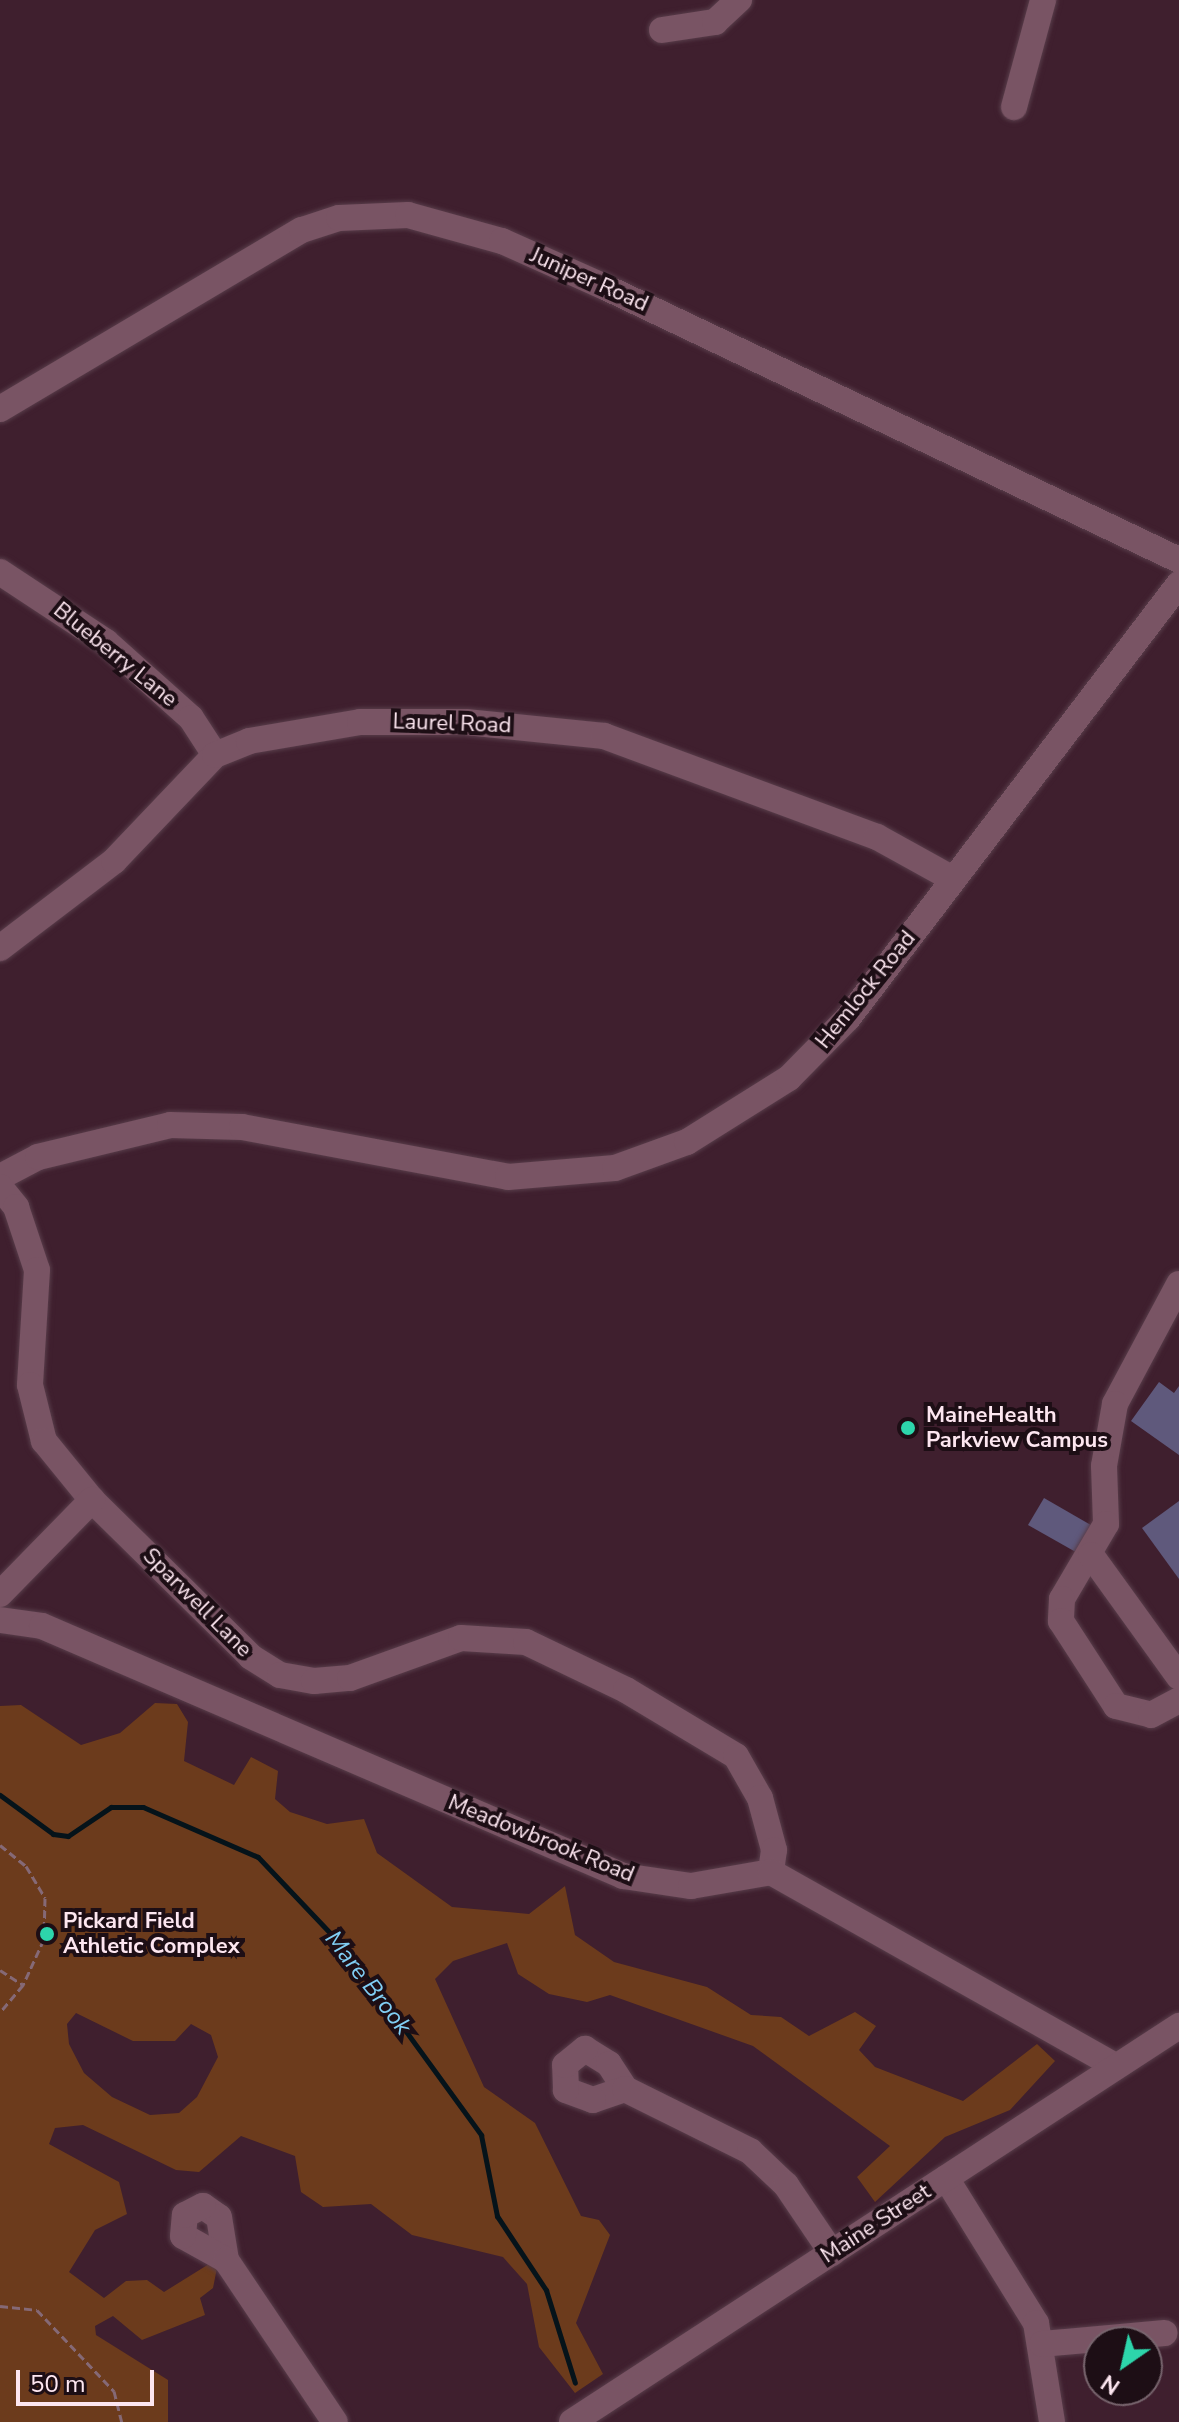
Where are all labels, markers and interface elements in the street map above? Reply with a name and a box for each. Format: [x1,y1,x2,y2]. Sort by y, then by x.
street label: Juniper Road [526,242,652,318]
street label: Blueberry Lane [48,597,182,713]
street label: Laurel Road [392,709,512,739]
street label: Hemlock Road [810,926,922,1054]
place label: MaineHealth Parkview Campus [926,1402,1108,1454]
marker: MaineHealth Parkview Campus [897,1417,919,1439]
street label: Sparwell Lane [137,1543,257,1663]
street label: Meadowbrook Road [444,1790,638,1888]
place label: Pickard Field Athletic Complex [63,1908,240,1960]
marker: Pickard Field Athletic Complex [38,1925,56,1943]
water label: Mare Brook [318,1925,418,2041]
street label: Maine Street [816,2179,936,2269]
north arrow [1083,2326,1163,2406]
scale bar [20,2354,158,2404]
text: N [1095,2367,1126,2401]
text: 50 m [30,2368,86,2400]

